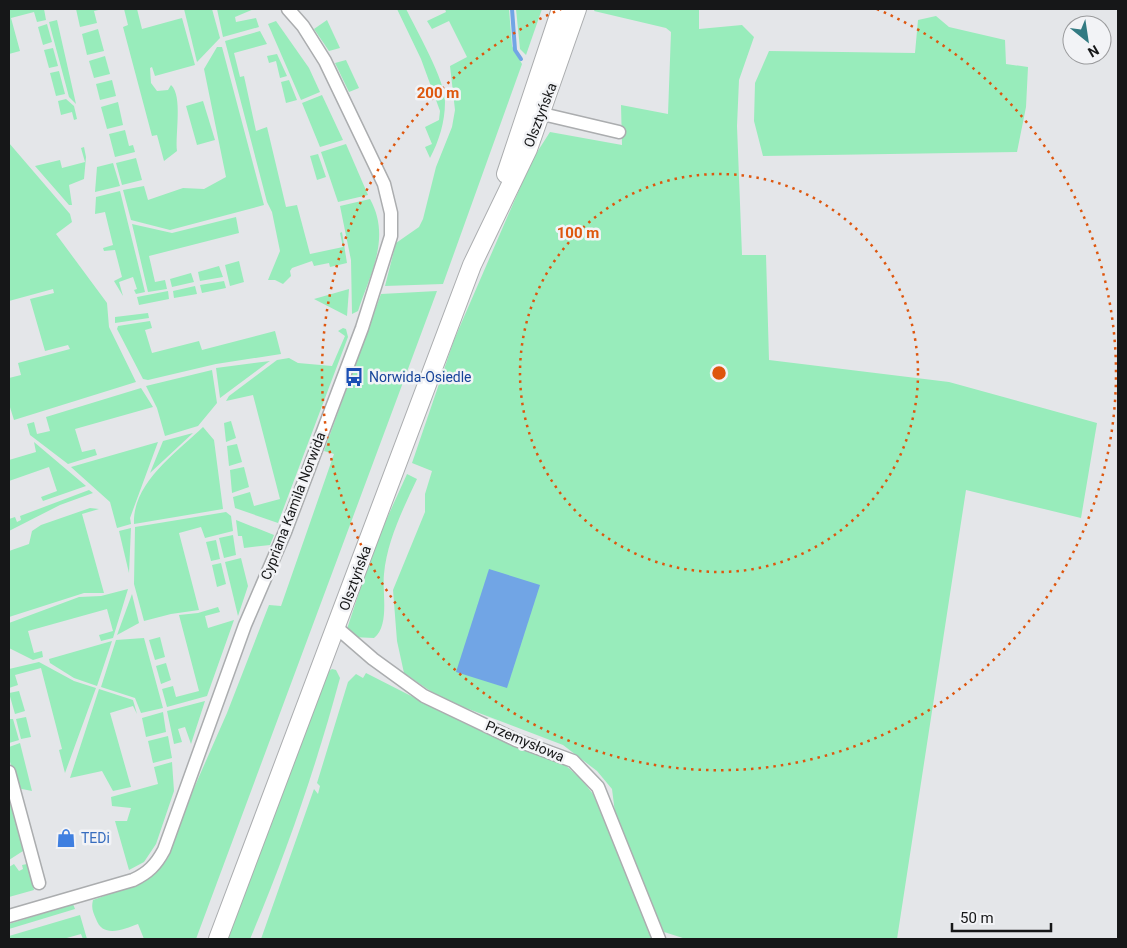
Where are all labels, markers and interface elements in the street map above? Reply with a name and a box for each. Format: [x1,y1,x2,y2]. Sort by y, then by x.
north arrow [1062,15,1112,65]
text: N [1085,42,1102,61]
street label: Olsztyńska [520,80,560,150]
text: 200 m [417,84,459,102]
text: 100 m [557,224,599,242]
centre of rings [710,364,728,382]
bus stop icon: Norwida-Osiedle [343,366,365,388]
place label: Norwida-Osiedle [369,369,472,385]
street label: Cypriana Kamila Norwida [257,430,329,582]
street label: Olsztyńska [336,543,374,613]
street label: Przemysłowa [483,717,567,765]
shop icon: TEDi [55,827,77,849]
place label: TEDi [81,830,110,846]
scale bar [952,900,1051,932]
text: 50 m [960,909,994,927]

